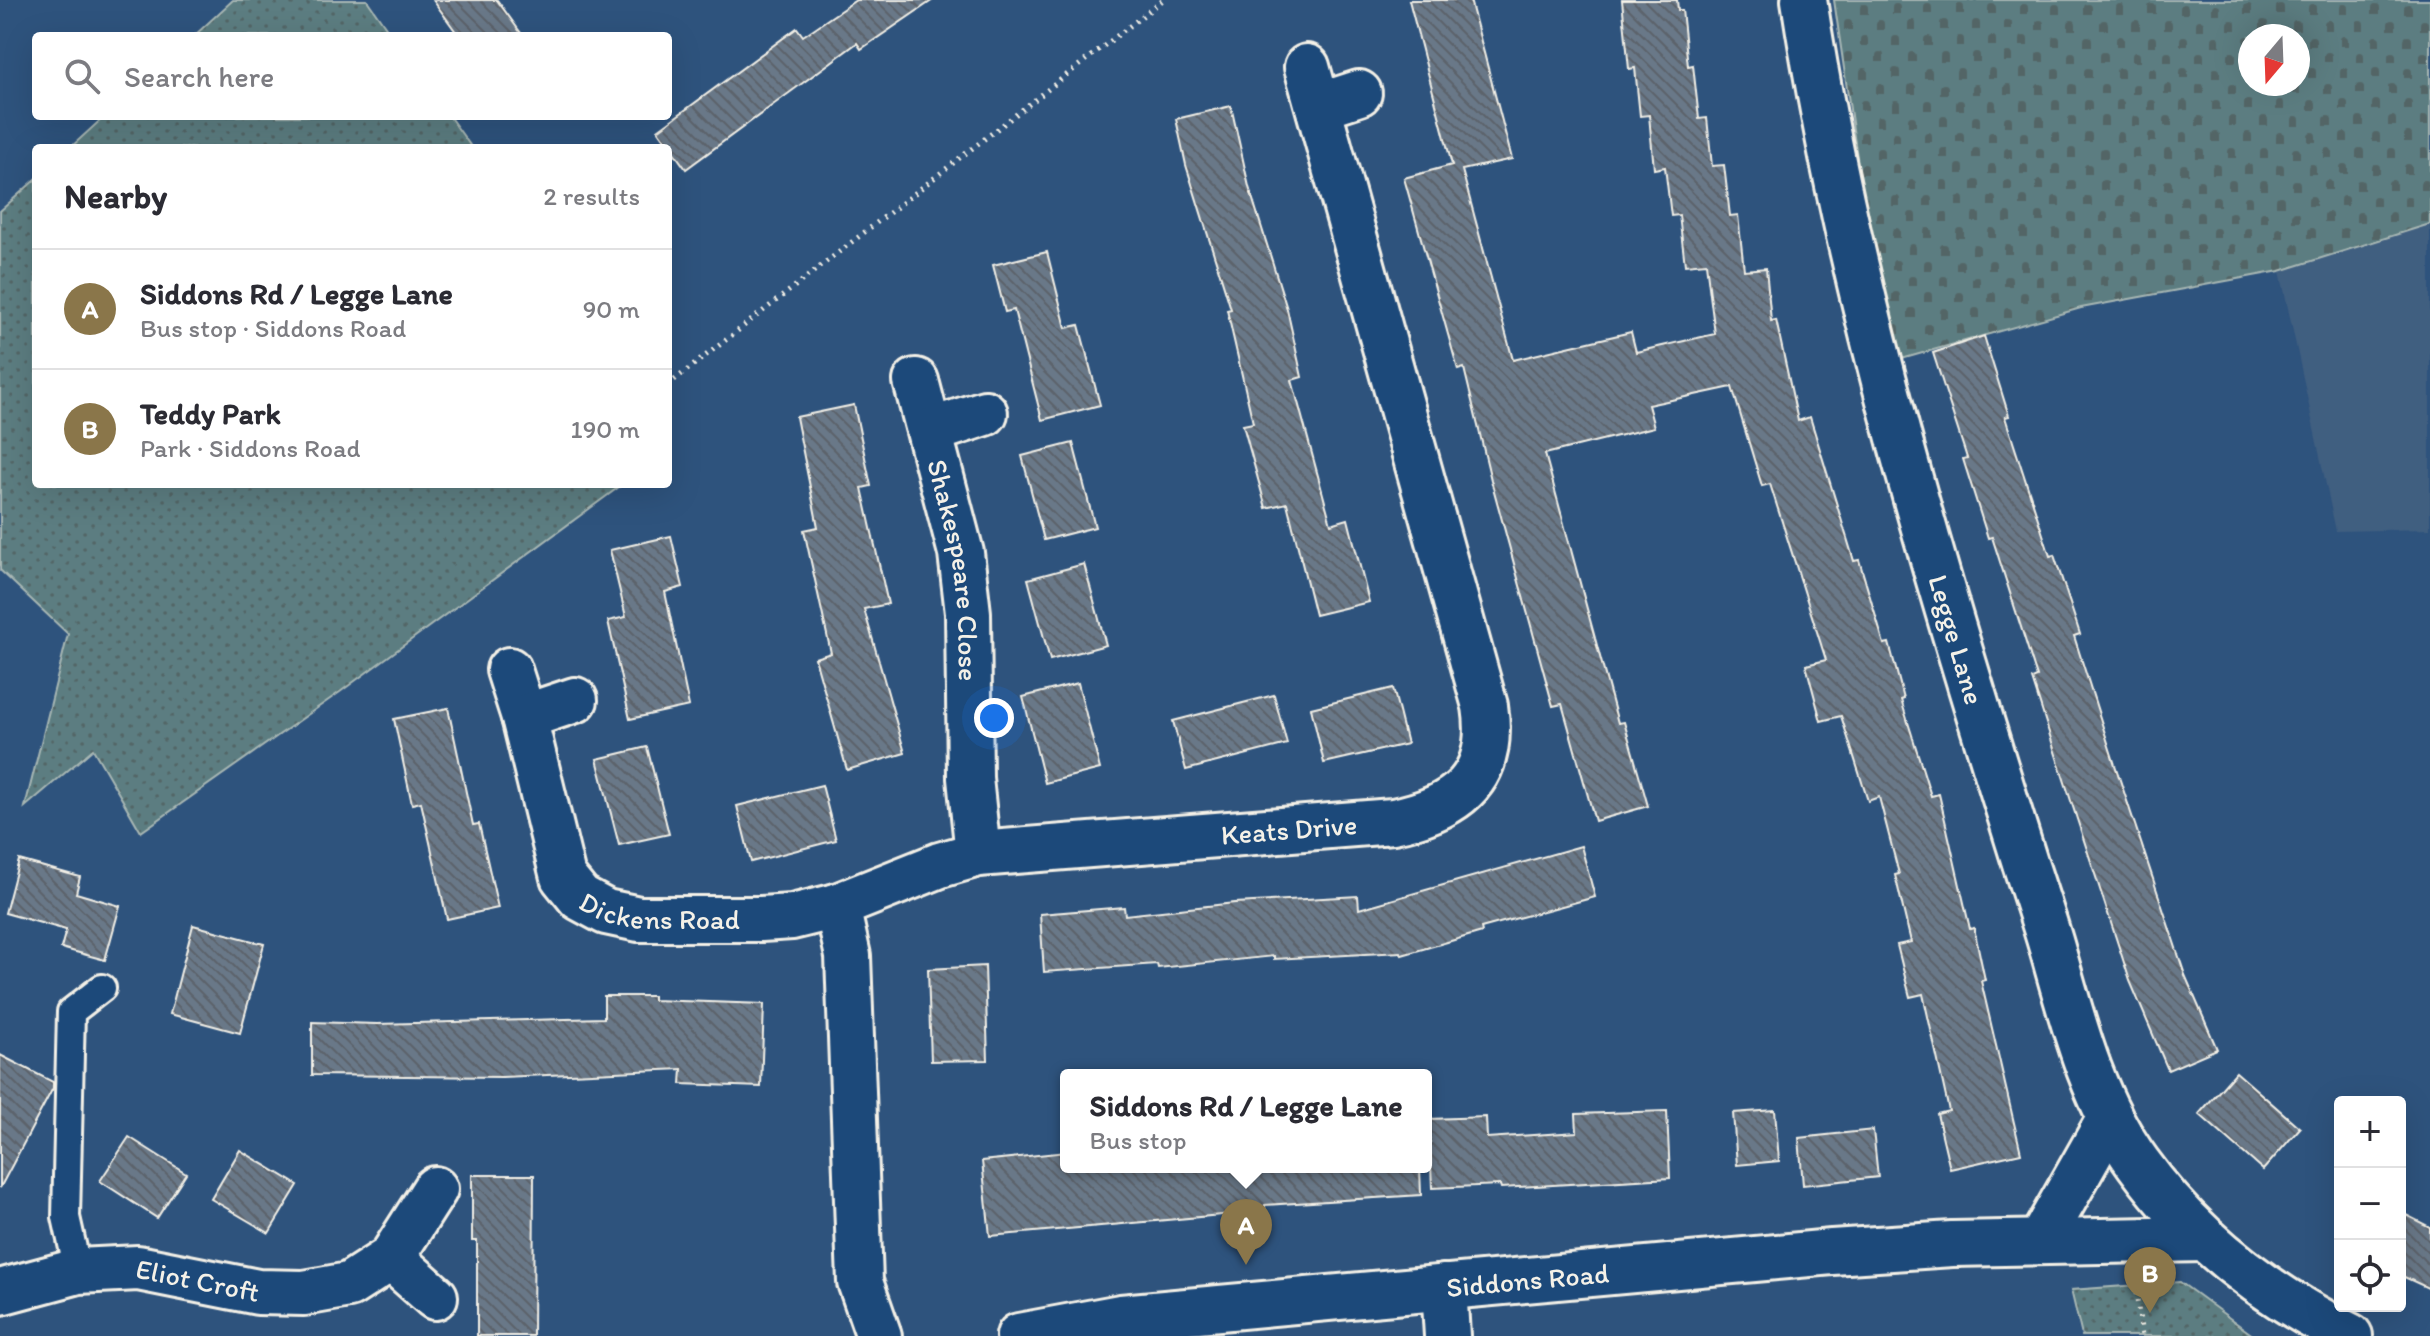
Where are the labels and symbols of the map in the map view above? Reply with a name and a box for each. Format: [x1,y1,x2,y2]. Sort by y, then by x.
north arrow [2238,24,2310,96]
street label: Shakespeare Close [920,456,986,681]
street label: Legge Lane [1921,571,1992,709]
your location [974,698,1014,738]
street label: Keats Drive [1220,807,1358,852]
street label: Dickens Road [574,884,740,937]
pin: A [1220,1199,1272,1265]
pin: B [2124,1247,2176,1313]
street label: Eliot Croft [133,1251,263,1309]
street label: Siddons Road [1445,1255,1610,1304]

